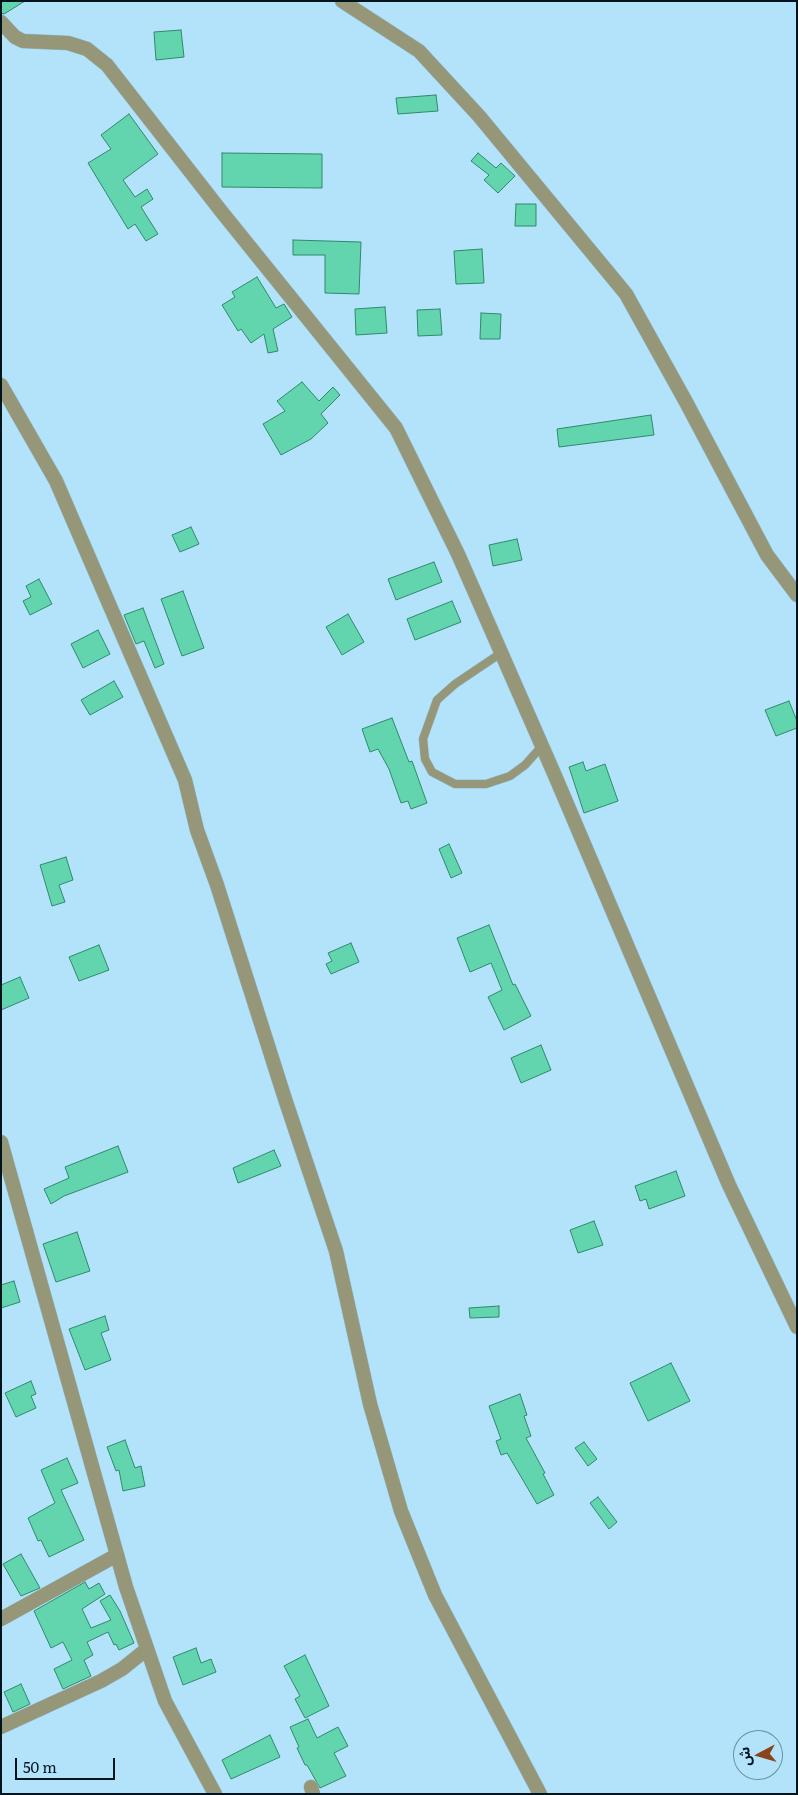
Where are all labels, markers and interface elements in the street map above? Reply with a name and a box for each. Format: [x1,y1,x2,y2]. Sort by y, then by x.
north arrow [733,1730,783,1780]
text: ش [733,1746,755,1767]
scale bar [18,1748,118,1780]
text: 50 m [23,1755,57,1778]

